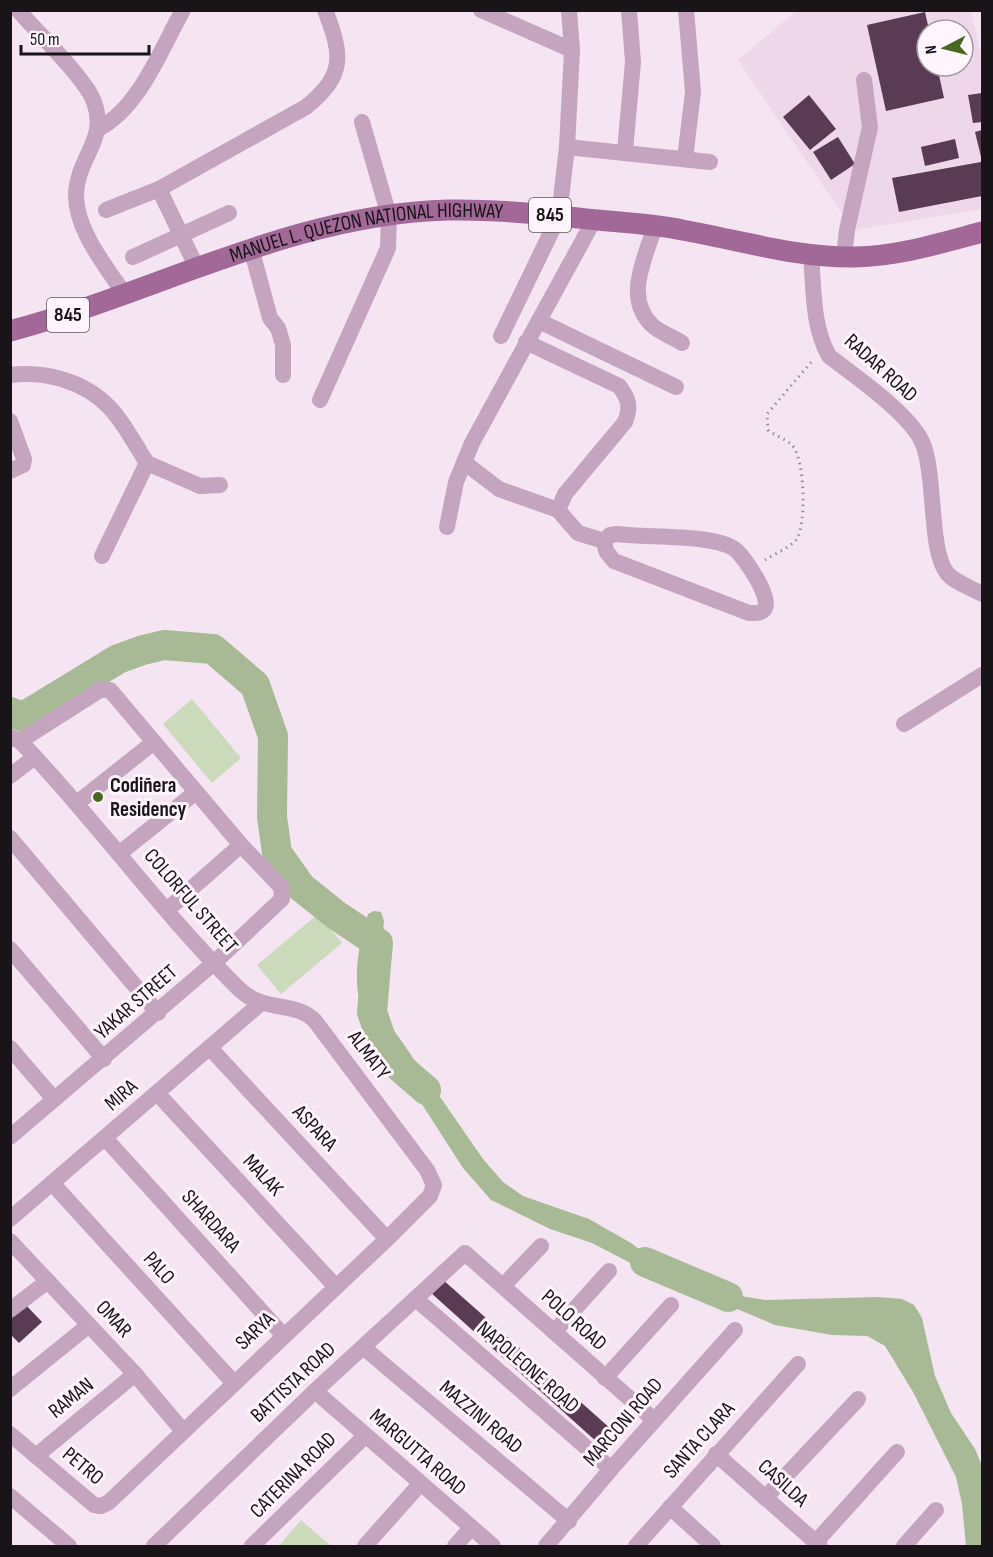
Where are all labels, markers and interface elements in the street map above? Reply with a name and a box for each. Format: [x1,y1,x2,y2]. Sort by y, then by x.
scale bar [21,18,148,56]
north arrow [915,18,975,78]
text: 50 m [30,29,60,50]
text: N [922,44,942,55]
street label: MANUEL L. QUEZON NATIONAL HIGHWAY [226,197,504,268]
road number: 845 [529,198,571,232]
road number: 845 [47,298,89,332]
street label: RADAR ROAD [839,329,923,407]
place label: Codiñera Residency [110,773,187,822]
marker: Codiñera Residency [91,790,105,804]
street label: COLORFUL STREET [139,844,244,959]
street label: YAKAR STREET [90,959,183,1045]
street label: ALMATY [342,1025,396,1085]
street label: MIRA [99,1073,143,1116]
street label: ASPARA [287,1099,343,1157]
street label: MALAK [237,1149,289,1201]
street label: SHARDARA [176,1184,246,1258]
street label: PALO [138,1247,180,1289]
street label: POLO ROAD [536,1284,612,1356]
street label: OMAR [91,1295,137,1343]
street label: SARYA [230,1306,280,1355]
street label: NAPOLEONE ROAD [472,1316,584,1418]
street label: BATTISTA ROAD [245,1336,341,1428]
street label: RAMAN [43,1372,99,1424]
street label: MARCONI ROAD [578,1373,668,1471]
street label: MAZZINI ROAD [434,1375,528,1459]
street label: SANTA CLARA [658,1396,741,1483]
street label: MARGUTTA ROAD [365,1403,471,1501]
street label: CATERINA ROAD [245,1427,341,1523]
street label: PETRO [57,1442,109,1490]
street label: CASILDA [753,1454,814,1513]

